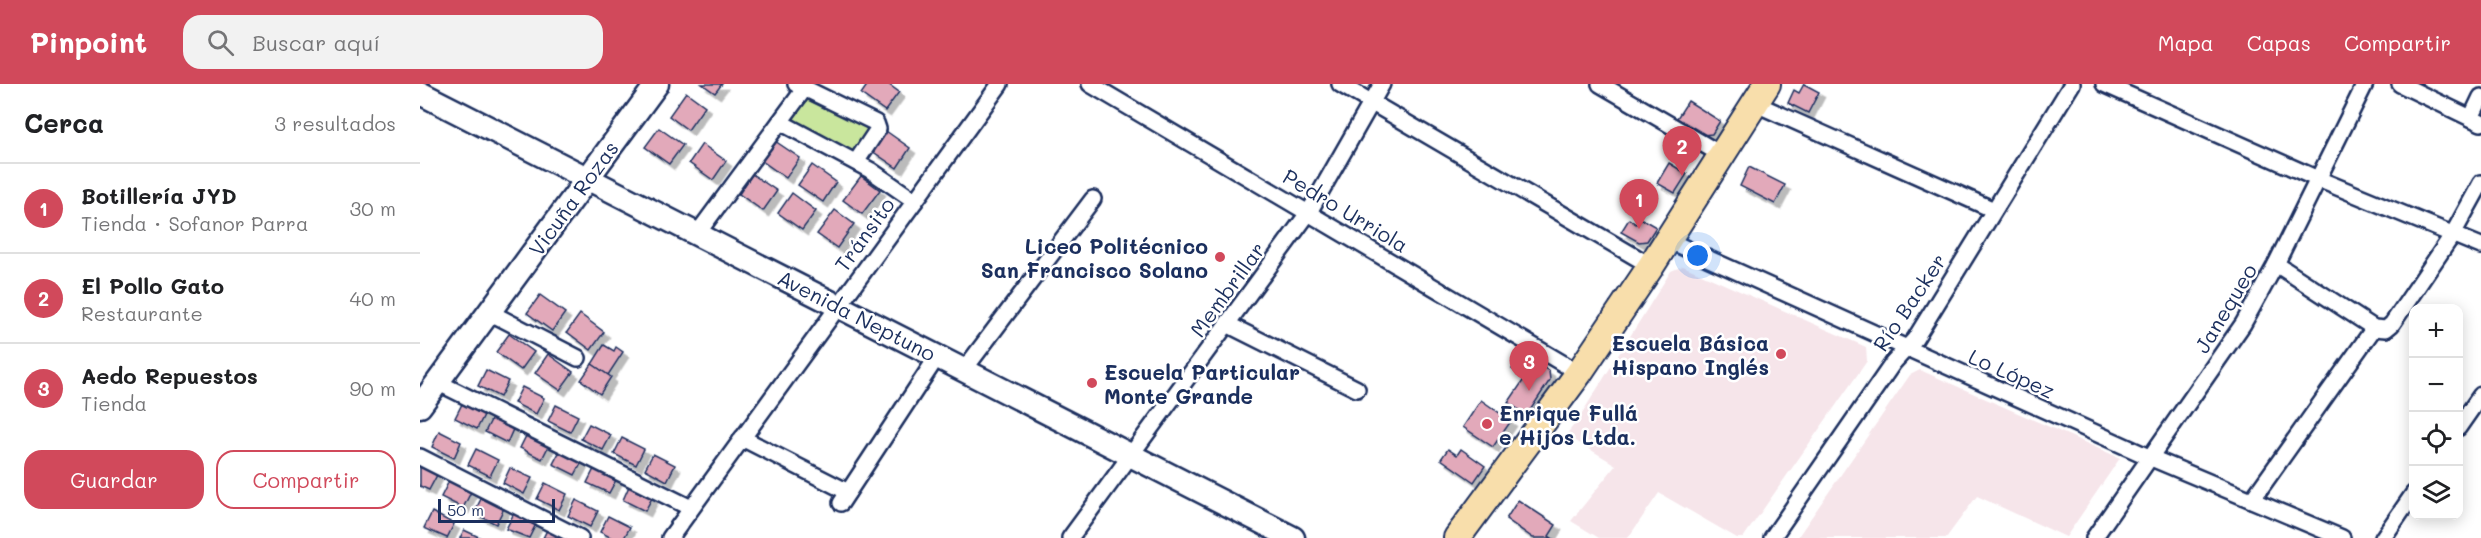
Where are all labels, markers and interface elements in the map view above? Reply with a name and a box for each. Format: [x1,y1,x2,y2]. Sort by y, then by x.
search box [183,15,603,69]
text: Pinpoint [30,24,147,60]
icon: search [204,26,237,59]
text: Buscar aquí [252,28,380,57]
text: Mapa [2158,29,2214,56]
text: Capas [2247,29,2311,56]
text: Compartir [2344,29,2451,56]
text: Cerca [24,106,104,140]
text: 3 resultados [274,110,396,136]
pin: 2 [1662,126,1702,176]
street label: Vicuña Rozas [522,135,624,261]
street label: Pedro Urriola [1279,162,1413,258]
pin: 1 [1620,180,1658,229]
text: Botillería JYD [81,181,237,210]
street label: Tránsito [828,192,900,276]
text: 1 [39,195,48,221]
text: 30 m [350,195,396,221]
text: Tienda · Sofanor Parra [81,210,308,236]
place label: Liceo Politécnico San Francisco Solano [981,232,1208,283]
street label: Membrillar [1183,236,1271,342]
your location [1683,241,1712,270]
street label: Río Backer [1866,248,1952,356]
marker: Liceo Politécnico San Francisco Solano [1213,250,1227,264]
street label: Janequeo [2188,258,2262,358]
street label: Avenida Neptuno [773,263,941,367]
text: El Pollo Gato [81,271,224,300]
text: 2 [38,285,49,311]
text: 40 m [350,285,396,311]
text: Restaurante [81,300,203,326]
map controls [2409,304,2463,520]
button: + [2409,304,2463,358]
place label: Escuela Básica Hispano Inglés [1611,329,1769,380]
pin: 3 [1510,342,1548,391]
street label: Lo López [1965,342,2059,404]
marker: Escuela Básica Hispano Inglés [1774,347,1788,361]
place label: Escuela Particular Monte Grande [1104,358,1300,409]
button: − [2409,358,2463,412]
text: Aedo Repuestos [81,361,258,390]
text: 3 [38,375,50,401]
text: 90 m [350,375,396,401]
marker: Escuela Particular Monte Grande [1085,376,1099,390]
text: Tienda [81,390,147,416]
place label: Enrique Fullá e Hijos Ltda. [1499,399,1638,450]
button: locate [2409,412,2463,466]
marker: Enrique Fullá e Hijos Ltda. [1480,417,1494,431]
button: Guardar [24,450,204,509]
button: Compartir [216,450,396,509]
button: layers [2409,466,2463,520]
scale bar [438,496,555,524]
text: 50 m [447,499,484,520]

